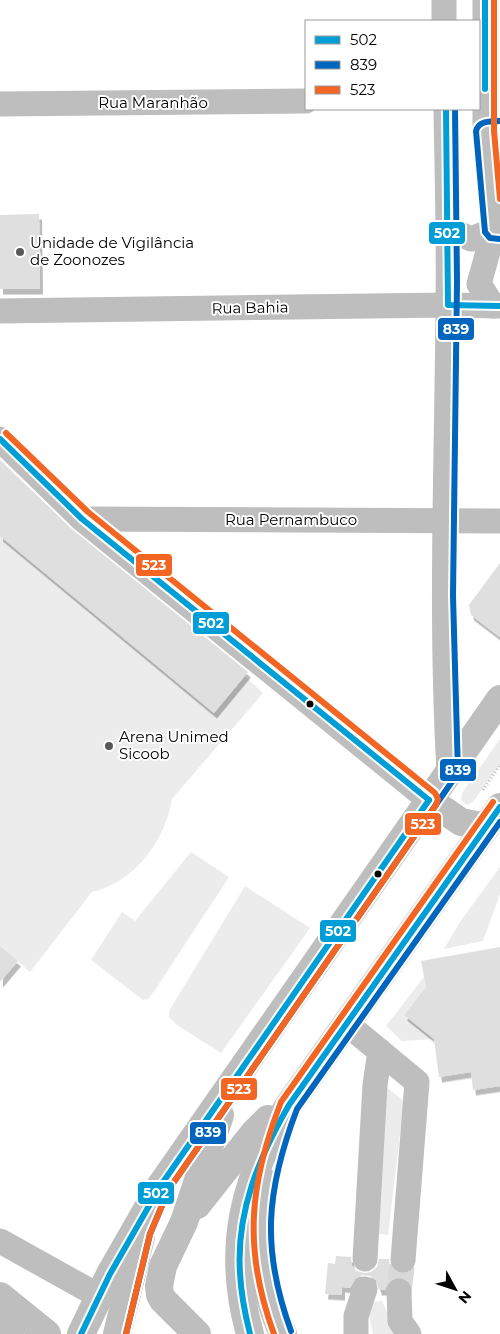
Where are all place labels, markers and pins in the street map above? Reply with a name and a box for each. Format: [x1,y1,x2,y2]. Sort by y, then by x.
place label: Unidade de Vigilância de Zoonozes [30,233,194,269]
marker: Unidade de Vigilância de Zoonozes [14,246,26,258]
unlabelled marker [305,699,315,709]
place label: Arena Unimed Sicoob [119,727,229,763]
marker: Arena Unimed Sicoob [103,740,115,752]
unlabelled marker [373,869,383,879]

